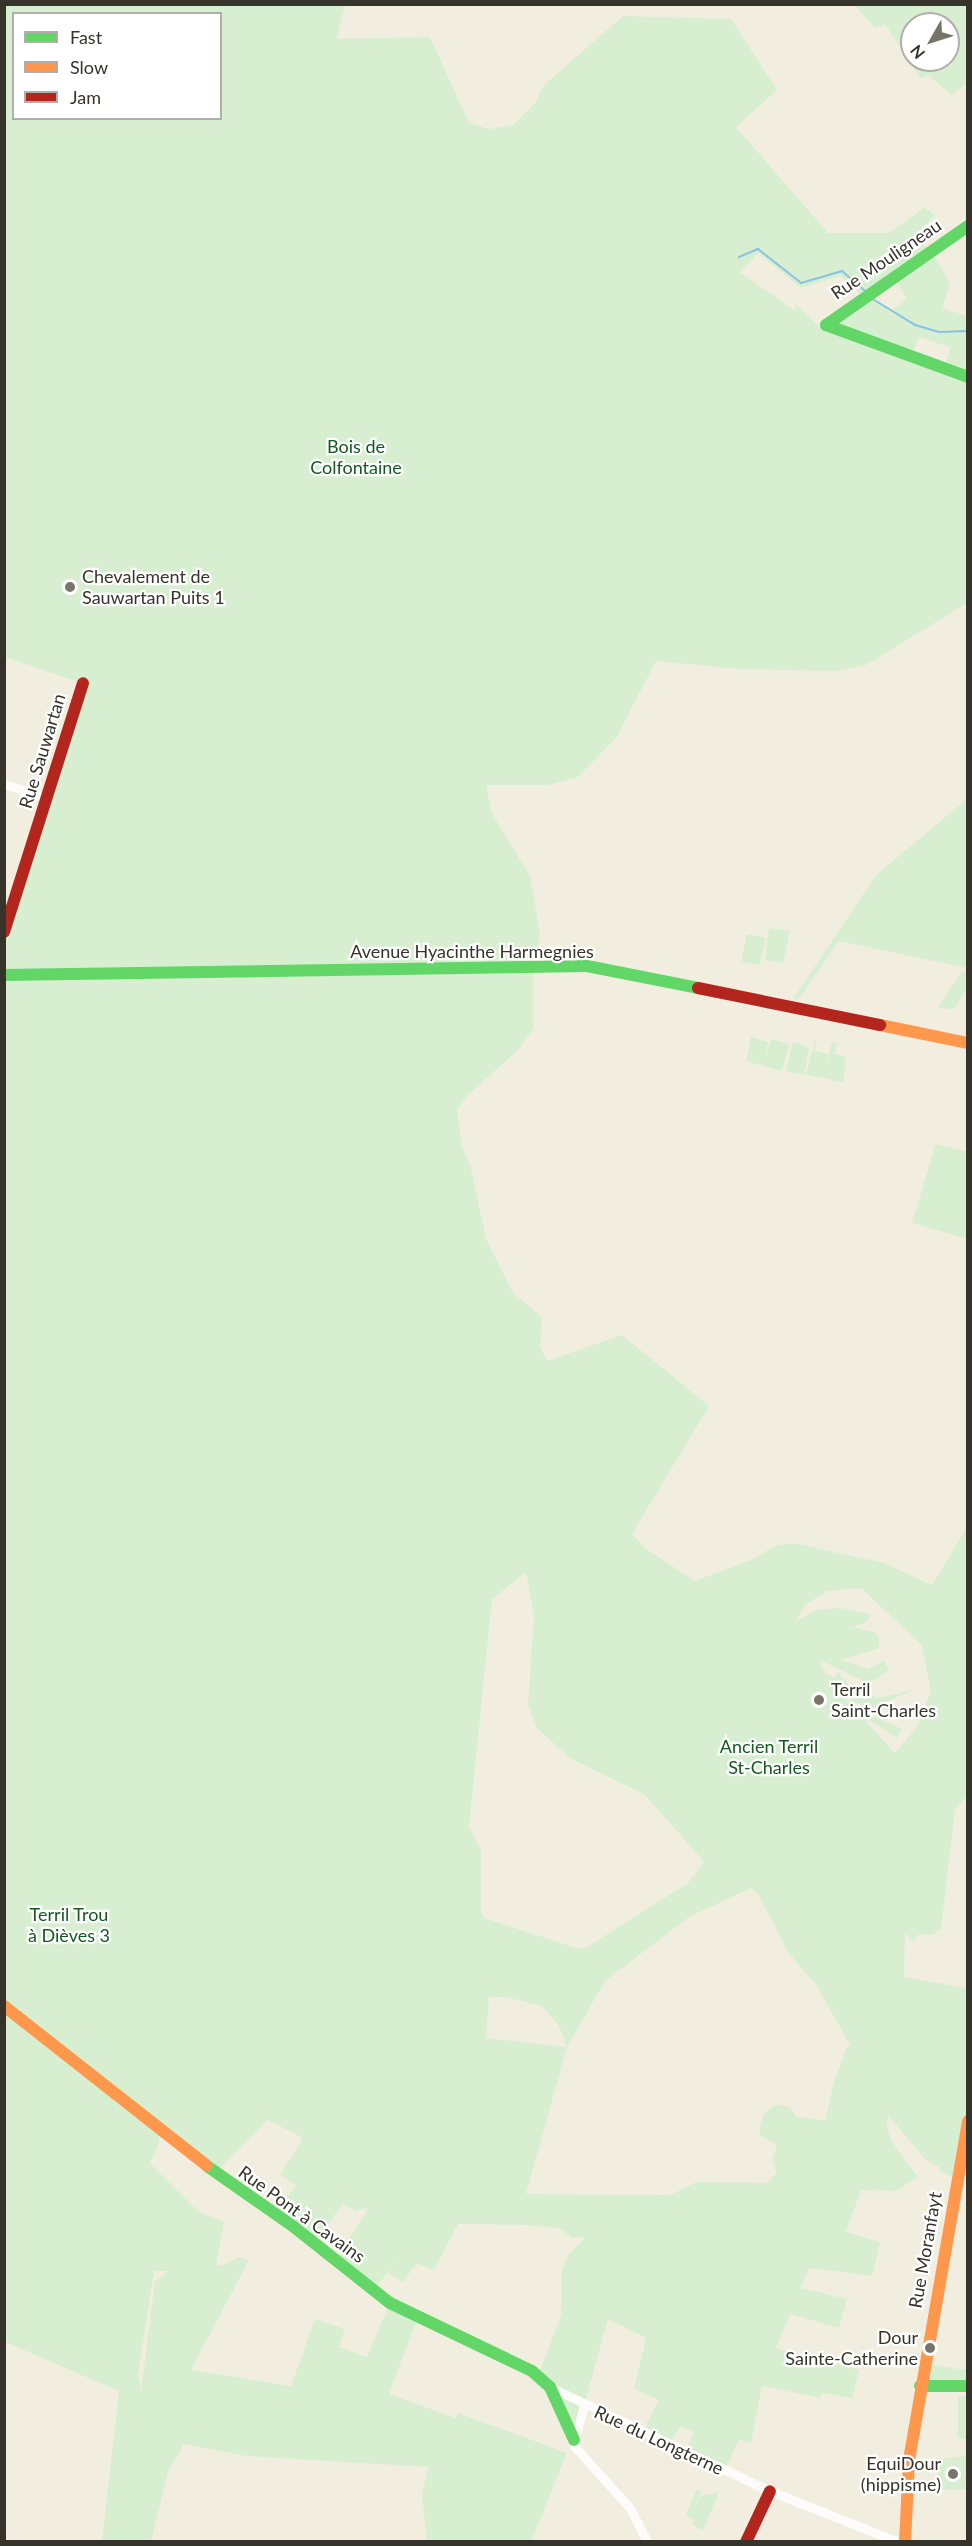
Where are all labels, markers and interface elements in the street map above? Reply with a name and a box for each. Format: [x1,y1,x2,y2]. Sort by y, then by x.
legend [12,12,222,120]
north arrow [900,12,960,72]
text: Fast [70,26,102,48]
text: N [906,42,928,63]
text: Slow [70,56,108,78]
text: Jam [70,86,101,108]
street label: Rue Mouligneau [827,214,945,304]
park label: Bois de Colfontaine [310,436,402,478]
place label: Chevalement de Sauwartan Puits 1 [82,566,225,608]
marker: Chevalement de Sauwartan Puits 1 [63,580,77,594]
street label: Rue Sauwartan [14,691,70,811]
street label: Avenue Hyacinthe Harmegnies [350,940,594,962]
place label: Terril Saint-Charles [831,1679,936,1722]
marker: Terril Saint-Charles [812,1693,826,1707]
park label: Ancien Terril St-Charles [720,1736,818,1778]
park label: Terril Trou à Dièves 3 [28,1904,110,1946]
street label: Rue Pont à Cavains [235,2161,369,2267]
street label: Rue Moranfayt [904,2190,946,2310]
place label: Dour Sainte-Catherine [785,2327,918,2370]
marker: Dour Sainte-Catherine [923,2341,937,2355]
street label: Rue du Longterne [591,2401,727,2479]
place label: EquiDour (hippisme) [861,2453,941,2496]
marker: EquiDour (hippisme) [946,2467,960,2481]

